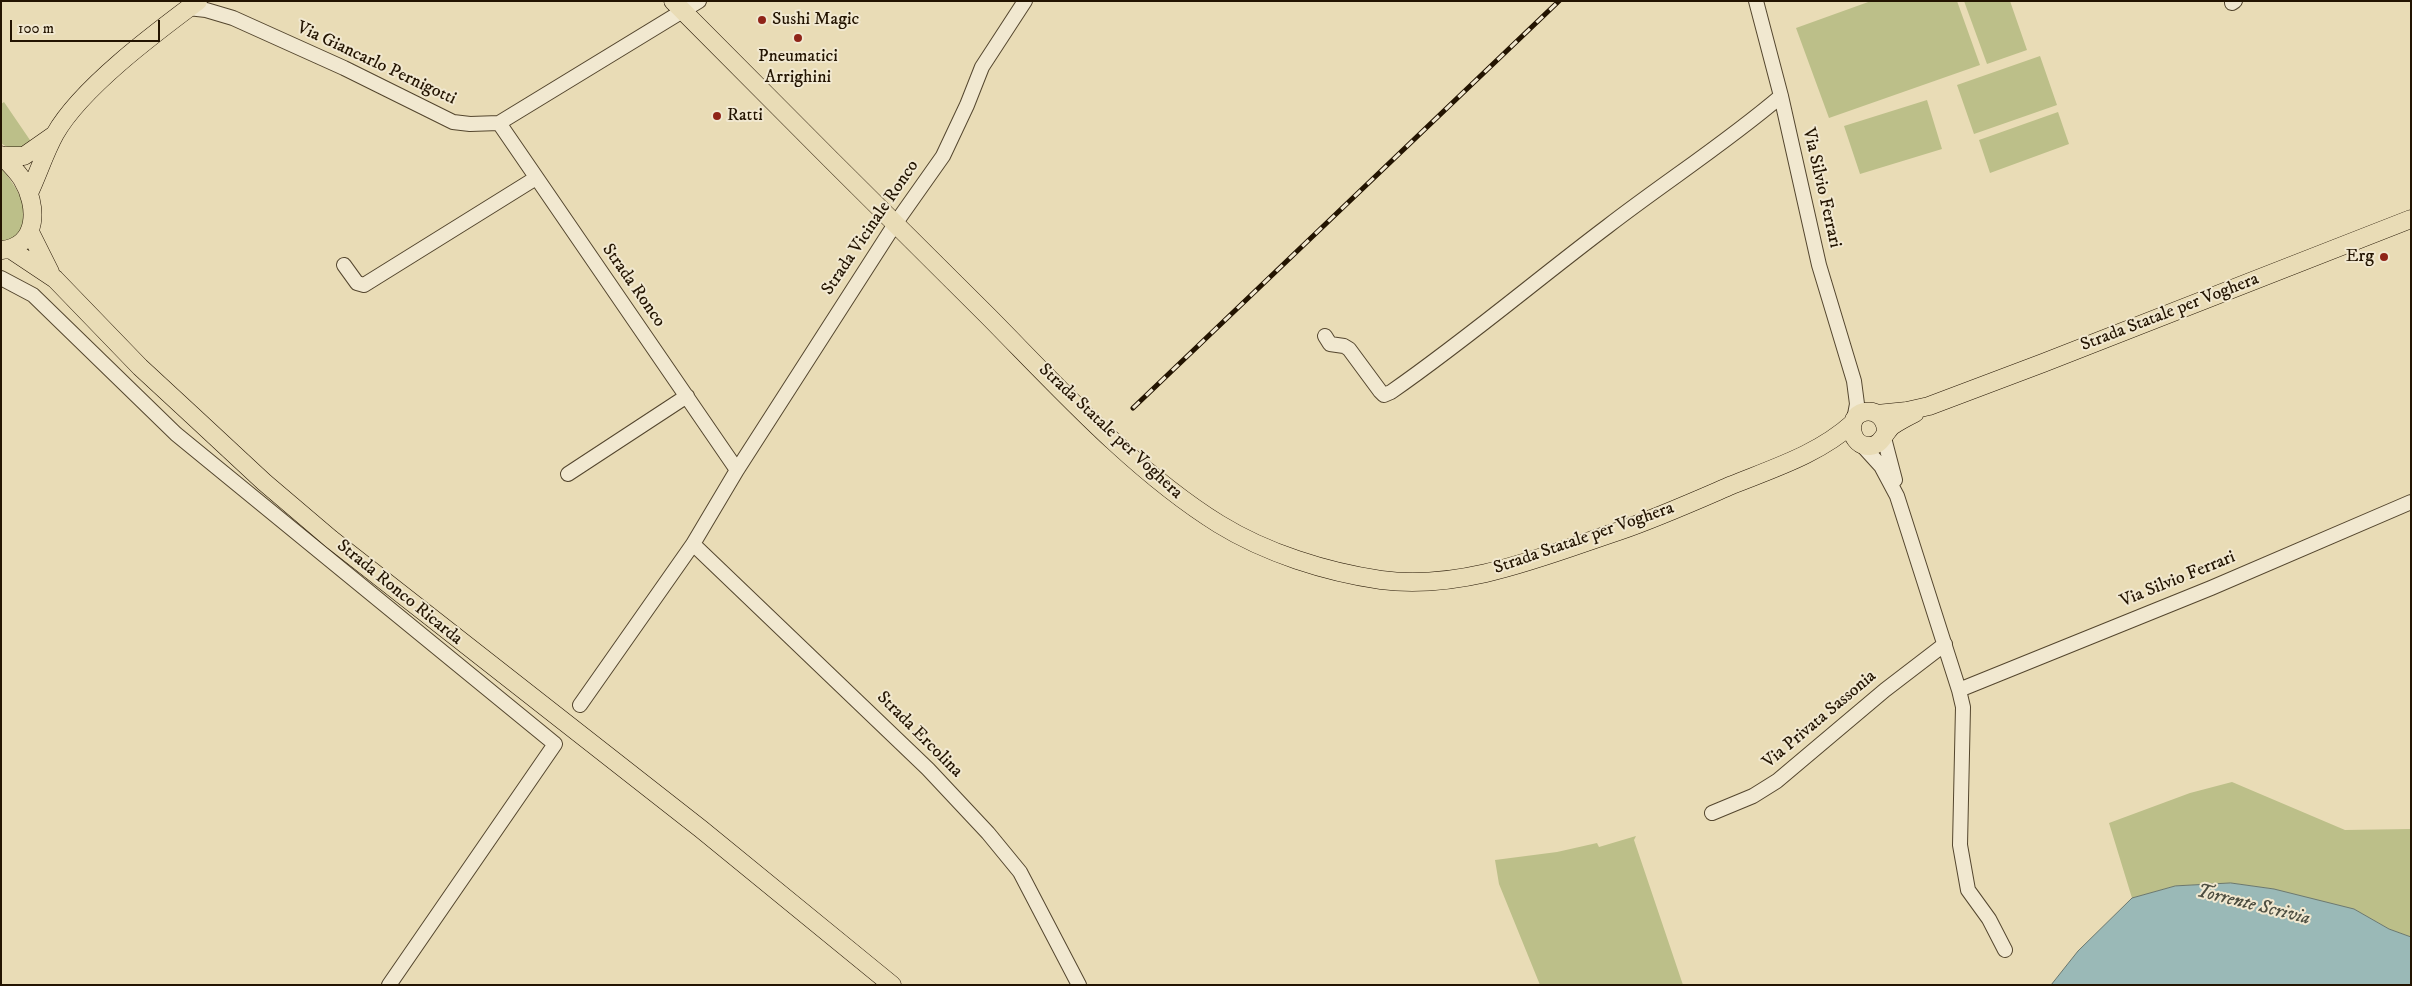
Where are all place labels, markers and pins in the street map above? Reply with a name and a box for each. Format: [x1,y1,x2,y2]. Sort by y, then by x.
place label: Sushi Magic [772,9,859,31]
marker: Sushi Magic [756,14,768,26]
marker: Pneumatici Arrighini [792,32,804,44]
place label: Pneumatici Arrighini [758,46,838,88]
place label: Ratti [727,105,763,127]
marker: Ratti [711,110,723,122]
place label: Erg [2346,246,2374,268]
marker: Erg [2378,251,2390,263]

